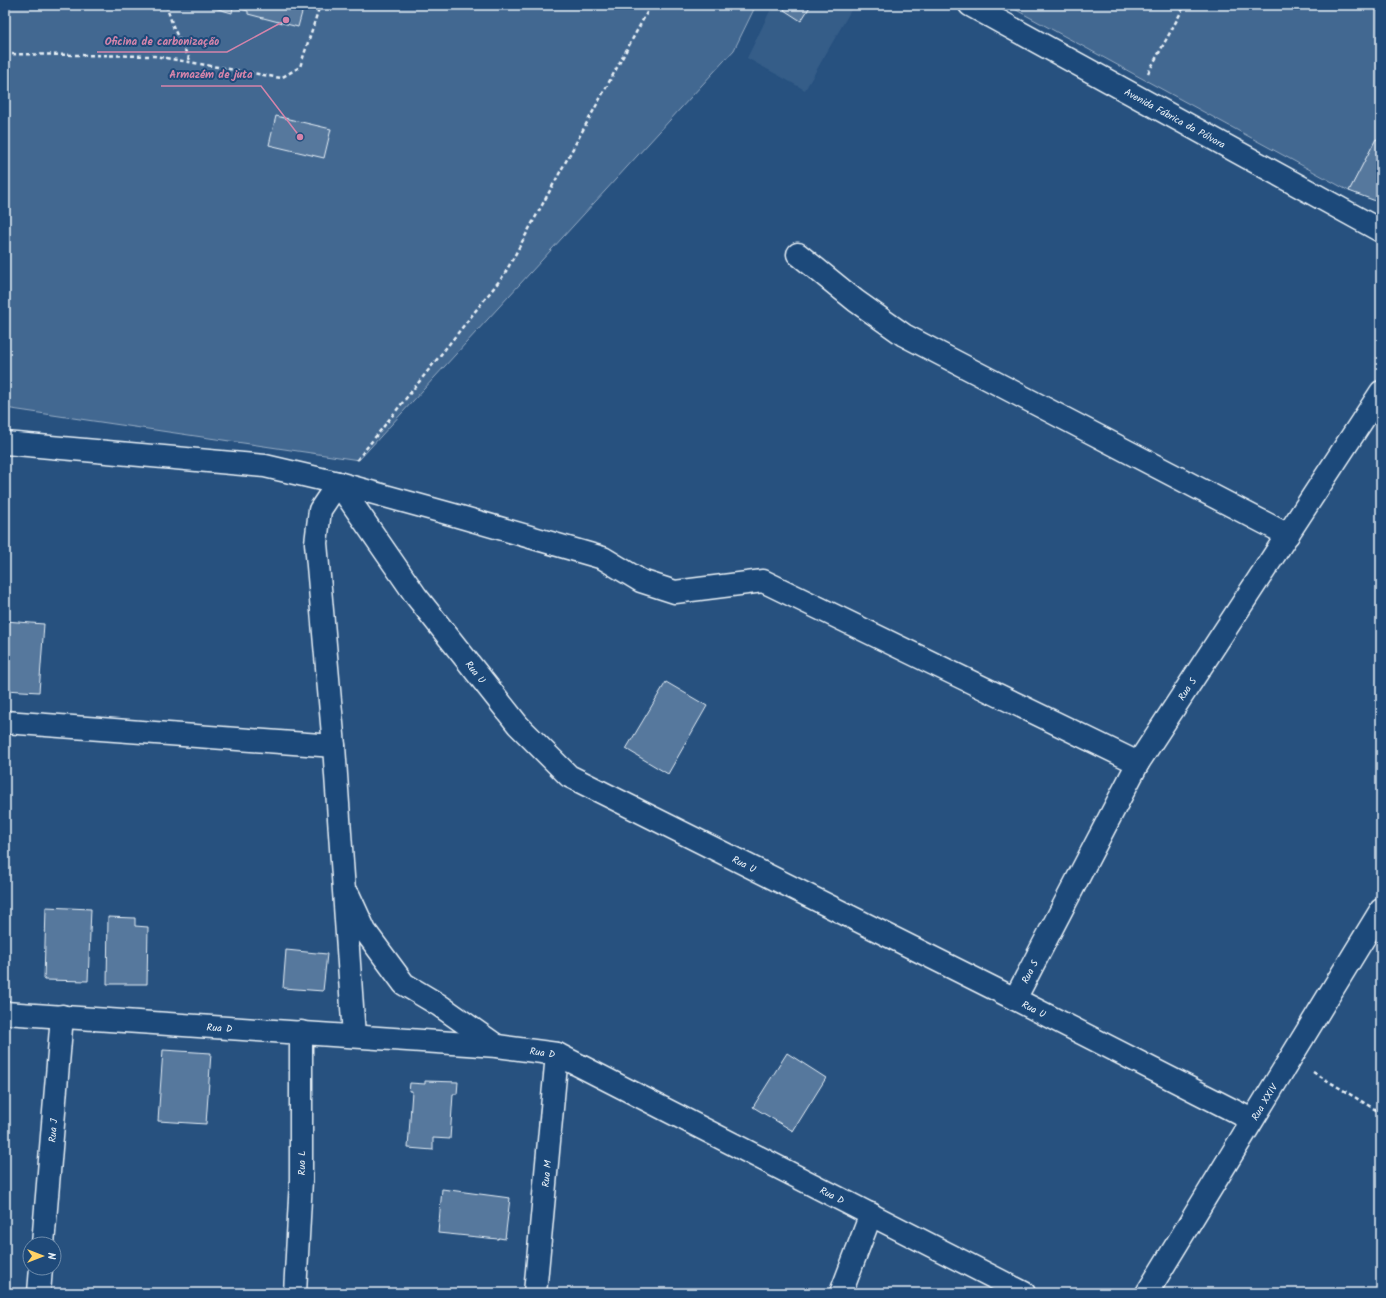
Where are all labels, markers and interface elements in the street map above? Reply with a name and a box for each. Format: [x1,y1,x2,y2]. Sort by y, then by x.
callout: Oficina de carbonização [97,29,227,52]
text: Oficina de carbonização [105,33,219,51]
callout: Armazém de juta [161,63,261,86]
text: Armazém de juta [169,66,253,84]
street label: Avenida Fábrica da Pólvora [1121,84,1228,153]
street label: Rua U [461,658,489,687]
street label: Rua S [1174,674,1201,704]
street label: Rua U [729,852,759,877]
street label: Rua S [1017,957,1043,987]
street label: Rua U [1019,997,1049,1023]
street label: Rua D [206,1020,233,1037]
street label: Rua D [529,1043,557,1063]
street label: Rua XXIV [1247,1080,1282,1124]
street label: Rua J [44,1118,62,1143]
street label: Rua L [294,1151,310,1175]
street label: Rua M [538,1159,556,1188]
street label: Rua D [817,1183,848,1209]
north arrow [22,1236,62,1276]
text: N [42,1253,60,1260]

